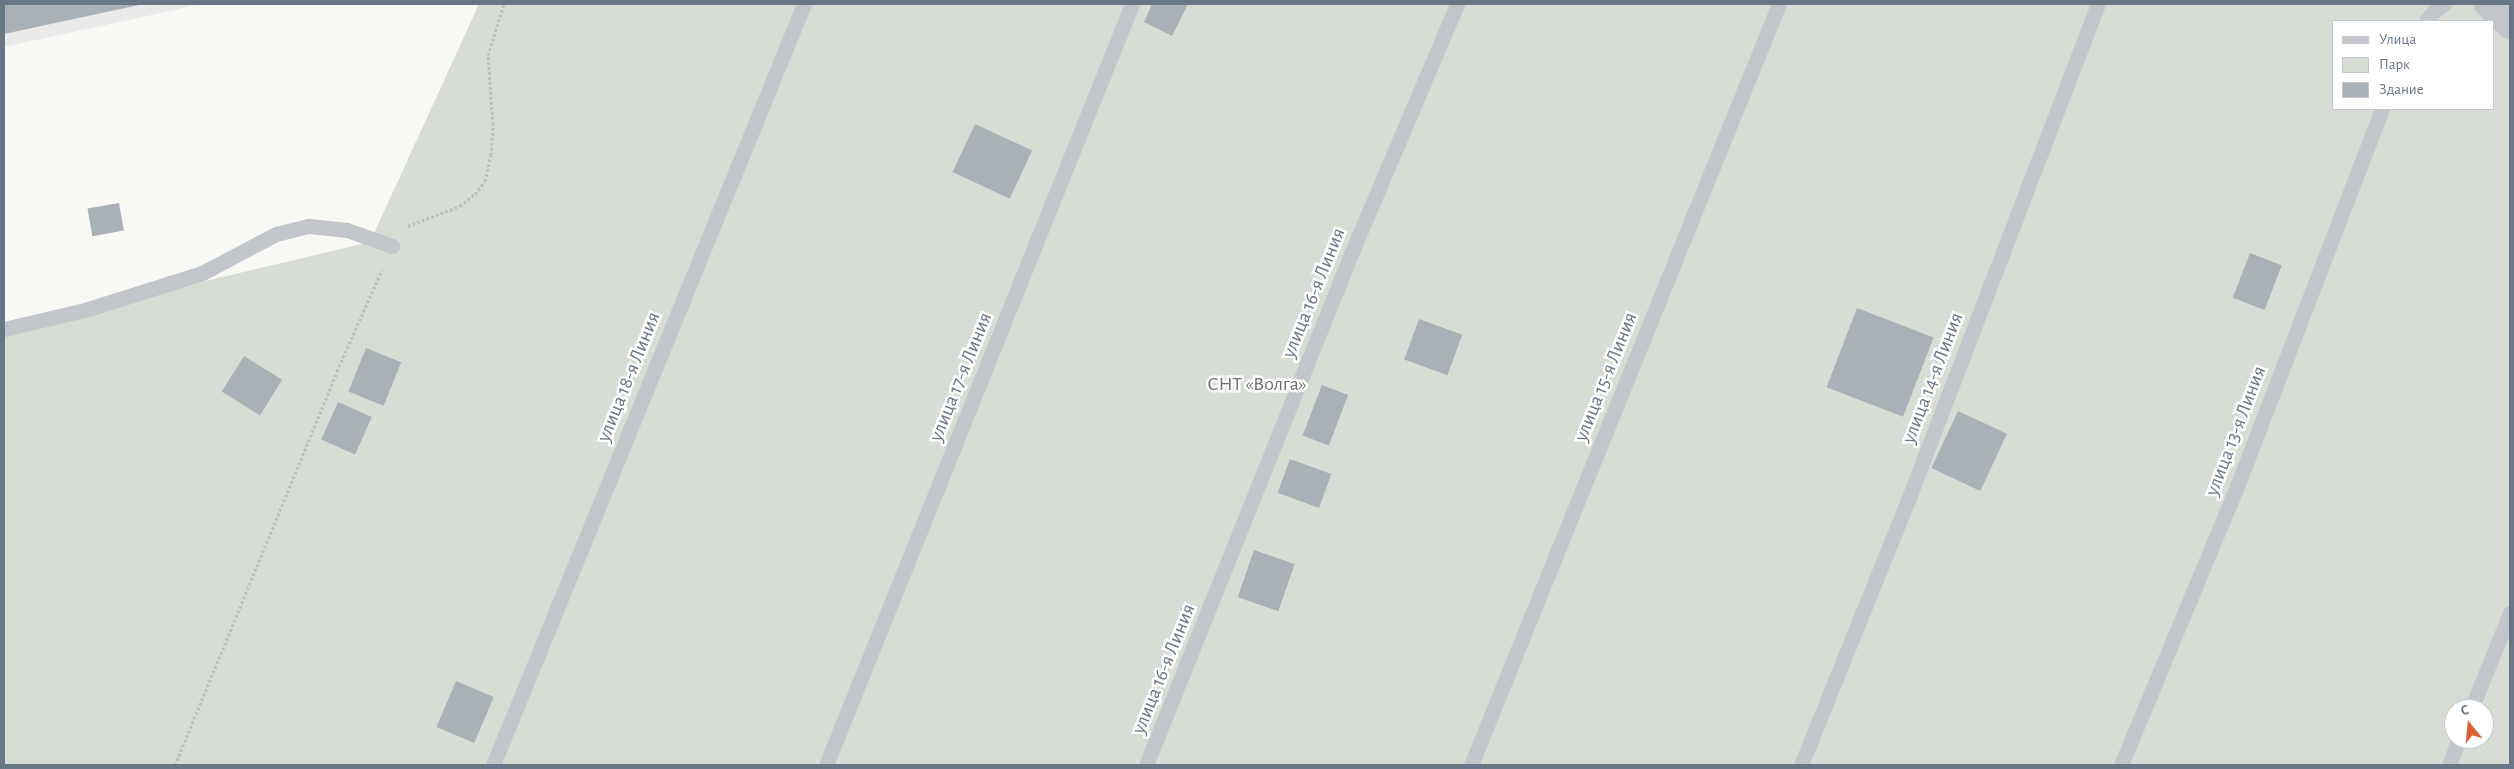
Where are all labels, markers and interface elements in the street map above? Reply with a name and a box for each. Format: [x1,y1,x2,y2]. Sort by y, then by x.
legend [2332,20,2494,110]
text: Улица [2379,32,2416,47]
text: Парк [2379,57,2410,72]
text: Здание [2379,82,2424,97]
street label: улица 16-я Линия [1277,224,1351,362]
street label: улица 18-я Линия [592,308,666,446]
street label: улица 17-я Линия [924,309,998,445]
street label: улица 15-я Линия [1569,309,1643,445]
street label: улица 14-я Линия [1897,309,1969,447]
street label: улица 13-я Линия [2200,363,2272,499]
park label: СНТ «Волга» [1207,372,1307,396]
street label: улица 16-я Линия [1127,600,1201,738]
north arrow [2444,699,2494,749]
text: С [2459,703,2471,718]

